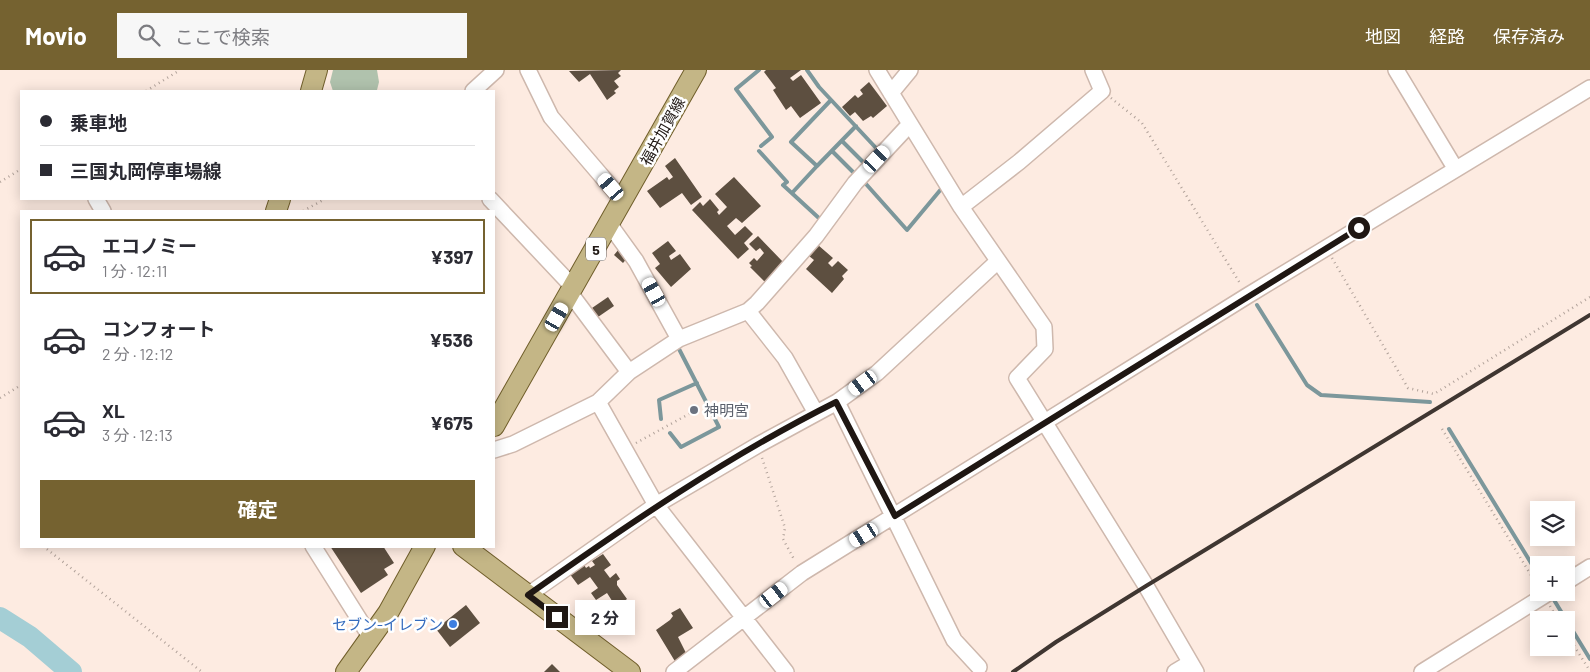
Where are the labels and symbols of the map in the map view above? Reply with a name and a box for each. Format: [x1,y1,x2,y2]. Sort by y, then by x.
street label: 福井加賀線 [636,94,688,168]
car [861,143,892,175]
car [595,171,626,203]
route start [1348,217,1370,239]
road number: 5 [586,238,606,260]
car [640,275,667,309]
car [543,300,570,334]
car [846,368,879,398]
place label: 神明宮 [704,401,749,419]
marker: 神明宮 [688,404,700,416]
car [847,521,880,549]
car [757,580,790,610]
callout: 2 分 [574,600,634,634]
route end [546,606,568,628]
place label: セブン-イレブン [332,615,443,633]
marker: セブン-イレブン [447,618,459,630]

